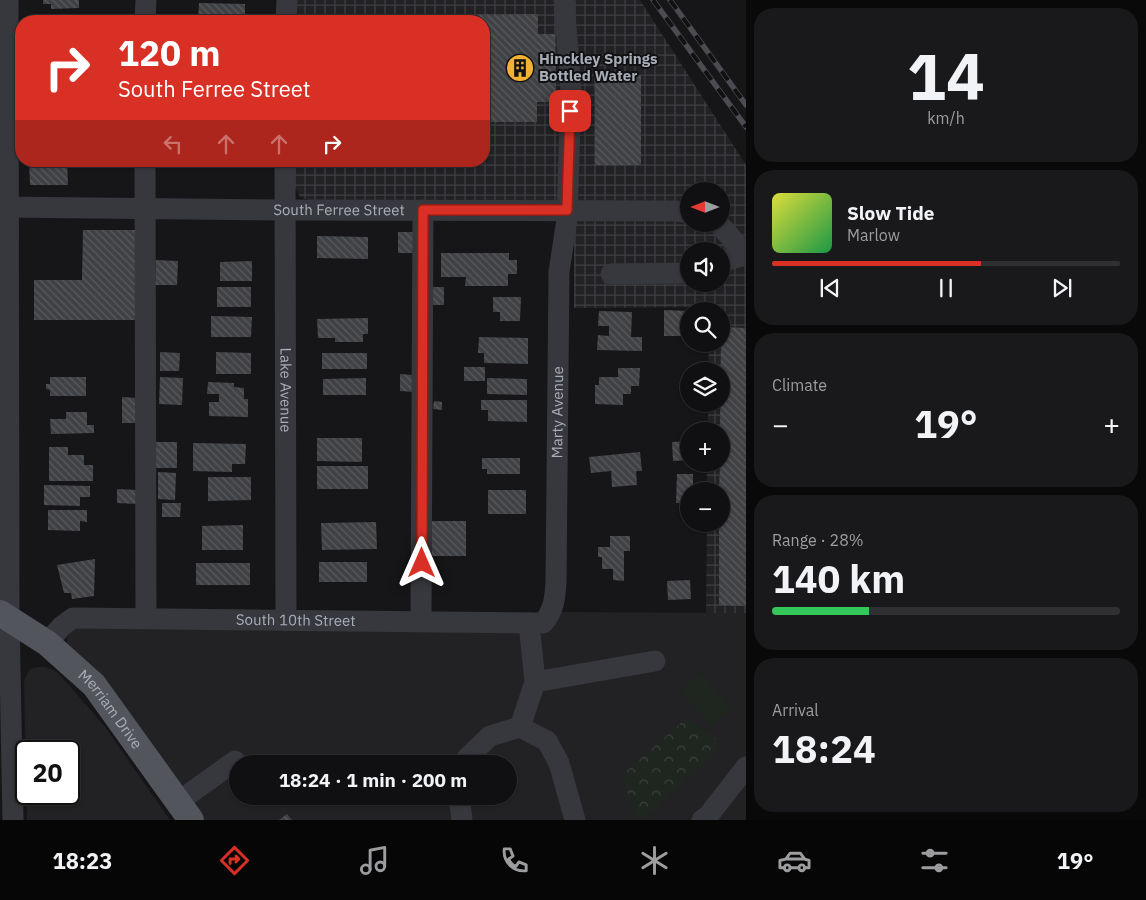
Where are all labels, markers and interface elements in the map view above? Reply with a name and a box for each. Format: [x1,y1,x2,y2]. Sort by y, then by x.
text: 120 m [118,30,221,76]
text: 14 [907,33,985,118]
icon: right [35,35,100,100]
place label: Hinckley Springs Bottled Water [539,49,658,85]
building icon: Hinckley Springs Bottled Water [505,53,535,83]
text: South Ferree Street [118,74,311,103]
pin [549,90,591,132]
icon: arrive [556,97,584,125]
text: km/h [927,108,965,128]
icon: left [159,130,187,158]
icon: ahead [212,130,240,158]
icon: ahead [265,130,293,158]
icon: right [318,130,346,158]
north arrow [680,182,730,232]
map controls [680,182,730,532]
street label: South Ferree Street [273,200,405,219]
text: Slow Tide [847,201,934,225]
text: Marlow [847,225,900,245]
button: sound [680,242,730,292]
icon: previous [816,274,844,302]
icon: pause [932,274,960,302]
icon: next [1048,274,1076,302]
button: search [680,302,730,352]
street label: Lake Avenue [276,347,296,433]
button: layers [680,362,730,412]
street label: Marty Avenue [547,366,567,458]
text: Climate [772,375,827,395]
text: 19° [914,399,978,448]
text: − [772,406,789,443]
text: + [1103,406,1120,443]
button: + [680,422,730,472]
button: − [680,482,730,532]
text: Range · 28% [772,530,864,550]
position arrow [395,536,447,588]
text: 140 km [772,554,905,603]
street label: South 10th Street [236,610,356,630]
street label: Merriam Drive [74,665,147,752]
text: Arrival [772,700,819,720]
text: 18:24 [772,724,876,773]
speed limit sign: 20 [15,740,80,805]
text: 18:24 · 1 min · 200 m [279,768,467,792]
icon: directions [217,843,252,878]
icon: music [357,843,392,878]
icon: phone [497,843,532,878]
icon: climate [637,843,672,878]
icon: car [777,843,812,878]
icon: filters [917,843,952,878]
text: 18:23 [52,846,113,875]
text: 19° [1057,846,1093,875]

